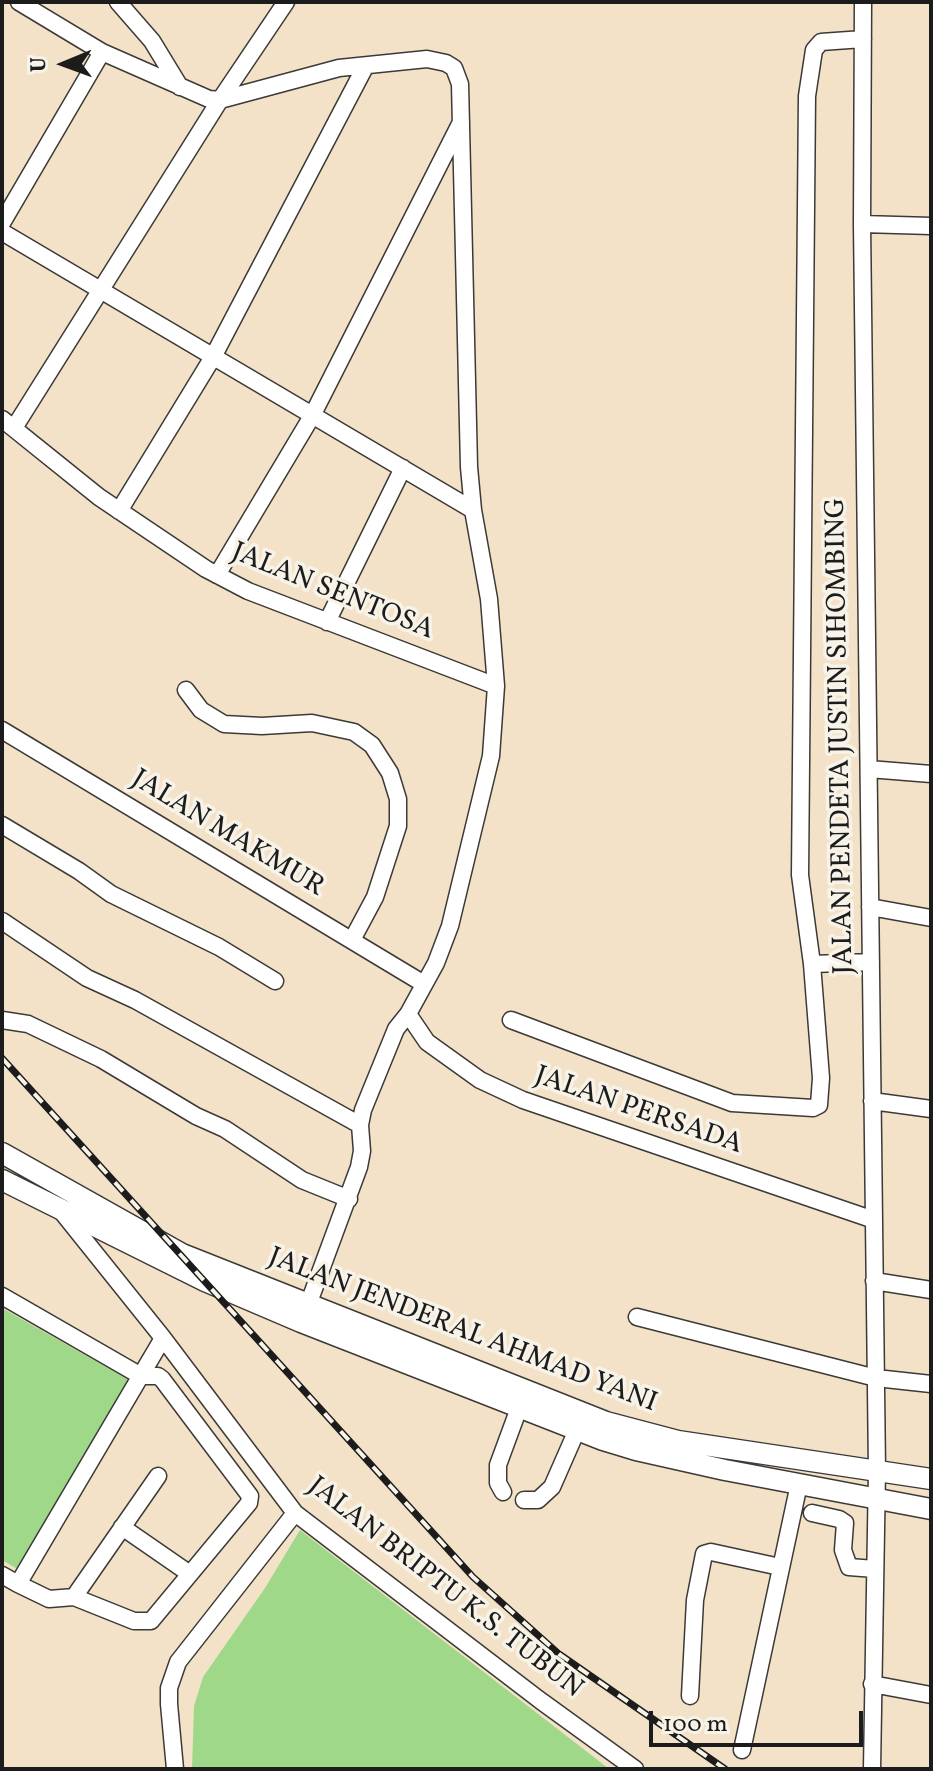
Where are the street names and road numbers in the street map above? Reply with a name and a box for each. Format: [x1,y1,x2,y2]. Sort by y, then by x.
street label: JALAN PENDETA JUSTIN SIHOMBING [821,497,863,975]
street label: JALAN SENTOSA [226,537,438,649]
street label: JALAN MAKMUR [124,764,330,906]
street label: JALAN PERSADA [530,1061,746,1163]
street label: JALAN JENDERAL AHMAD YANI [263,1242,661,1422]
street label: JALAN BRIPTU K.S. TUBUN [300,1471,588,1707]

